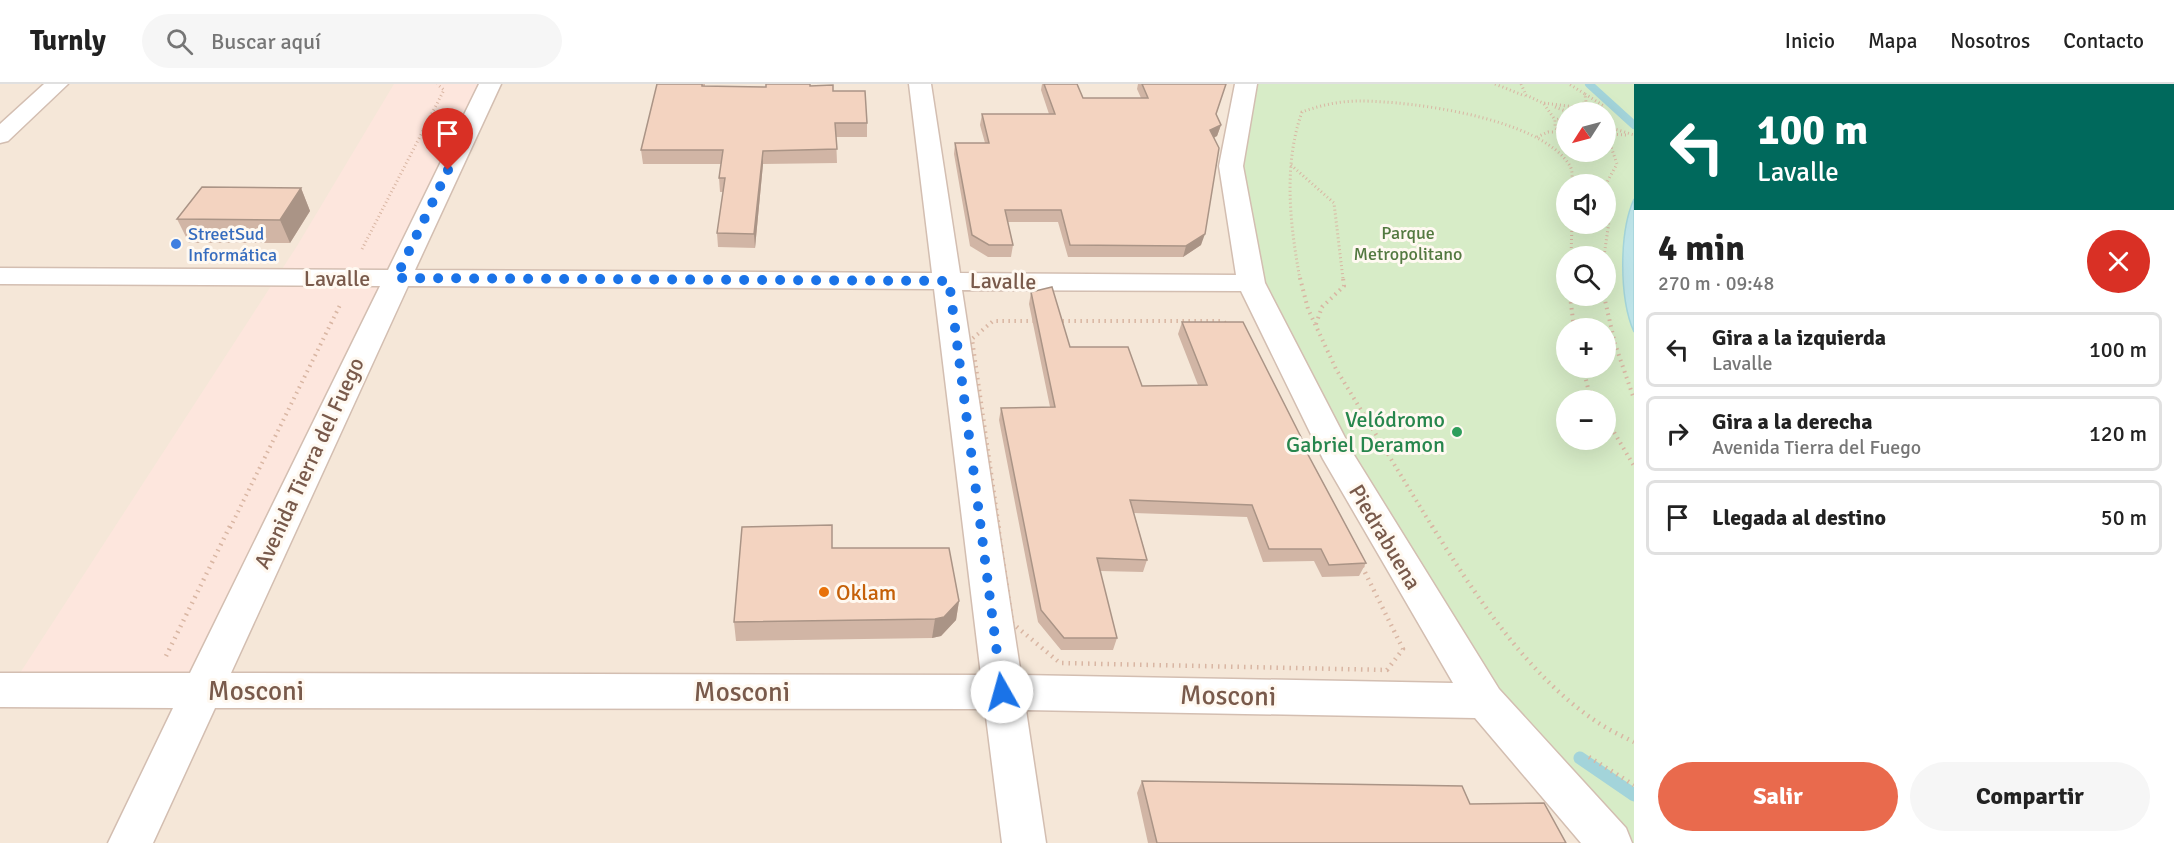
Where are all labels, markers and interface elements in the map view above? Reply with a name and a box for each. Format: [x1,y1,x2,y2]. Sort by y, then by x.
search box [142,14,562,68]
text: Turnly [30,24,106,58]
icon: search [163,25,196,58]
text: Buscar aquí [211,28,321,55]
text: Inicio [1785,28,1835,54]
text: Mapa [1868,28,1917,54]
text: Nosotros [1950,28,2030,54]
text: Contacto [2063,28,2144,54]
north arrow [1556,102,1616,162]
map controls [1556,102,1616,450]
text: 100 m [1757,105,1868,156]
pin [422,108,473,170]
icon: left [1658,108,1736,186]
icon: arrive [431,117,464,150]
text: Lavalle [1757,156,1839,189]
button: sound [1556,174,1616,234]
park label: Parque Metropolitano [1354,222,1462,265]
place label: StreetSud Informática [188,223,277,266]
text: 4 min [1658,226,1745,271]
button: close [2087,230,2150,293]
marker: StreetSud Informática [169,237,183,251]
button: search [1556,246,1616,306]
street label: Lavalle [304,265,370,292]
street label: Lavalle [969,267,1037,295]
text: 270 m · 09:48 [1658,271,1774,296]
button: + [1556,318,1616,378]
text: Gira a la izquierda [1712,324,1886,351]
icon: left [1661,333,1694,366]
text: 100 m [2089,336,2147,363]
text: Lavalle [1712,351,1773,376]
street label: Avenida Tierra del Fuego [248,353,370,573]
button: − [1556,390,1616,450]
place label: Velódromo Gabriel Deramon [1286,406,1445,458]
text: Gira a la derecha [1712,408,1873,435]
icon: right [1661,417,1694,450]
text: 120 m [2089,420,2147,447]
marker: Velódromo Gabriel Deramon [1450,425,1464,439]
text: Avenida Tierra del Fuego [1712,435,1921,460]
street label: Piedrabuena [1343,479,1427,595]
icon: arrive [1661,501,1694,534]
text: Llegada al destino [1712,504,1886,531]
text: 50 m [2101,504,2147,531]
place label: Oklam [836,579,896,606]
marker: Oklam [817,585,831,599]
position arrow [970,660,1034,724]
street label: Mosconi [208,675,304,708]
street label: Mosconi [694,676,790,709]
street label: Mosconi [1180,679,1276,713]
button: Salir [1658,762,1898,831]
button: Compartir [1910,762,2150,831]

